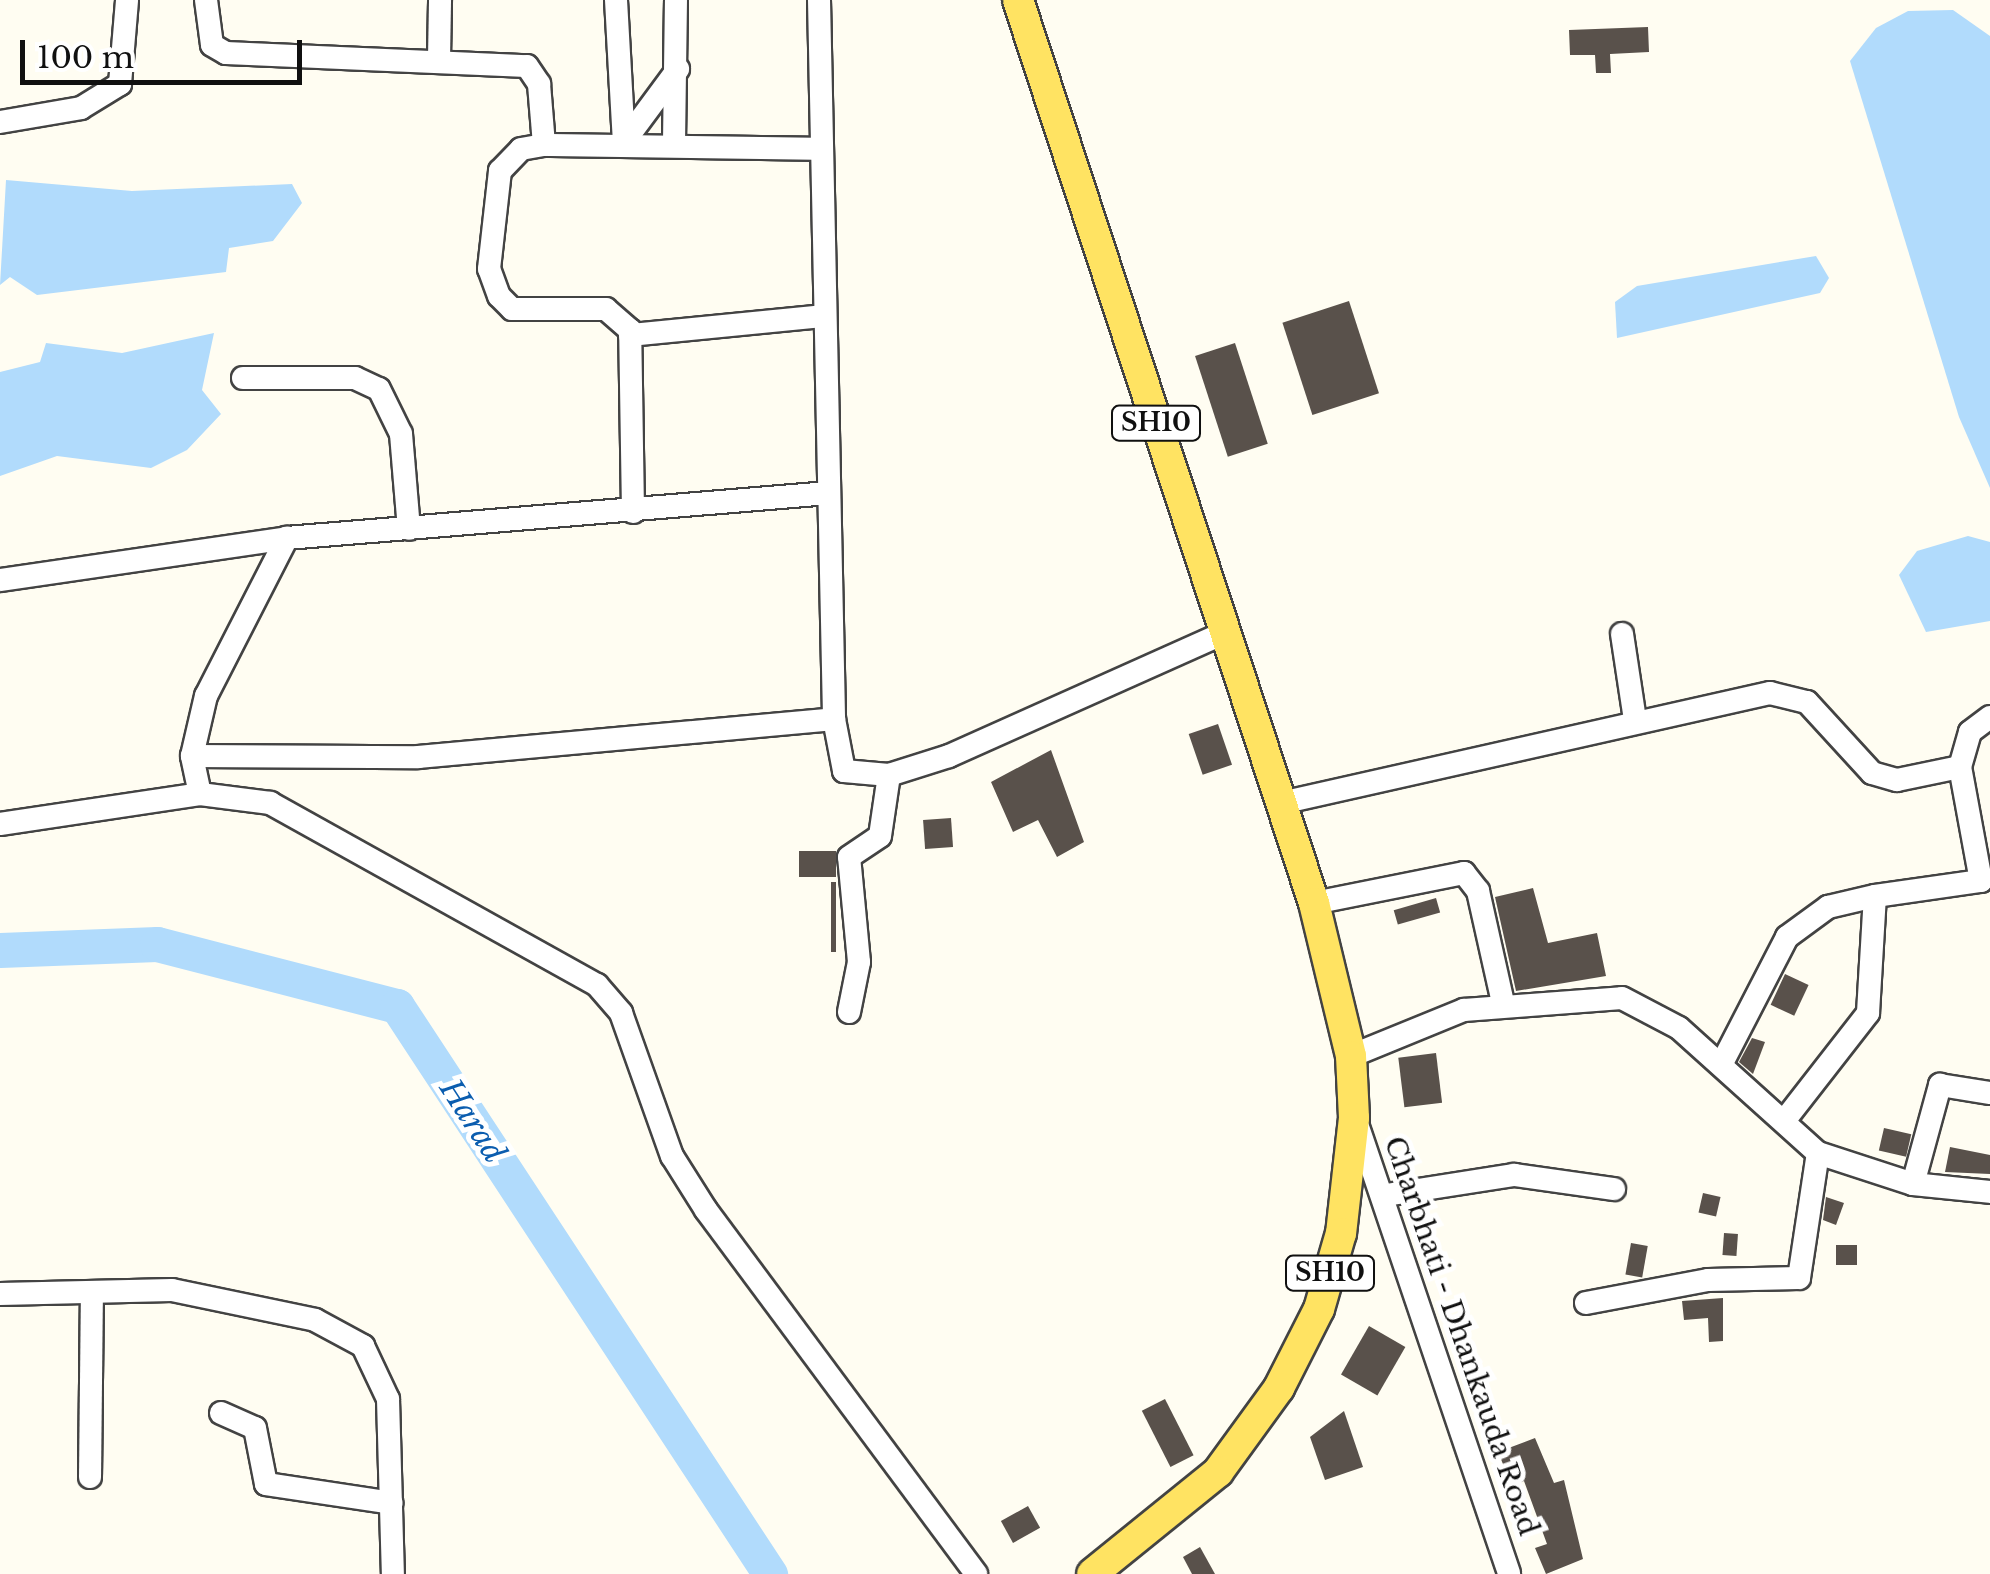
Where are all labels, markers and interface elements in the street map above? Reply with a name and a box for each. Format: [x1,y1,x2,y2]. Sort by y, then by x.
scale bar [25,20,308,82]
text: 100 m [37,39,134,76]
road number: SH10 [1111,403,1201,443]
water label: Harad [432,1073,512,1169]
street label: Charbhati - Dhankauda Road [1377,1132,1545,1540]
road number: SH10 [1285,1253,1375,1293]

